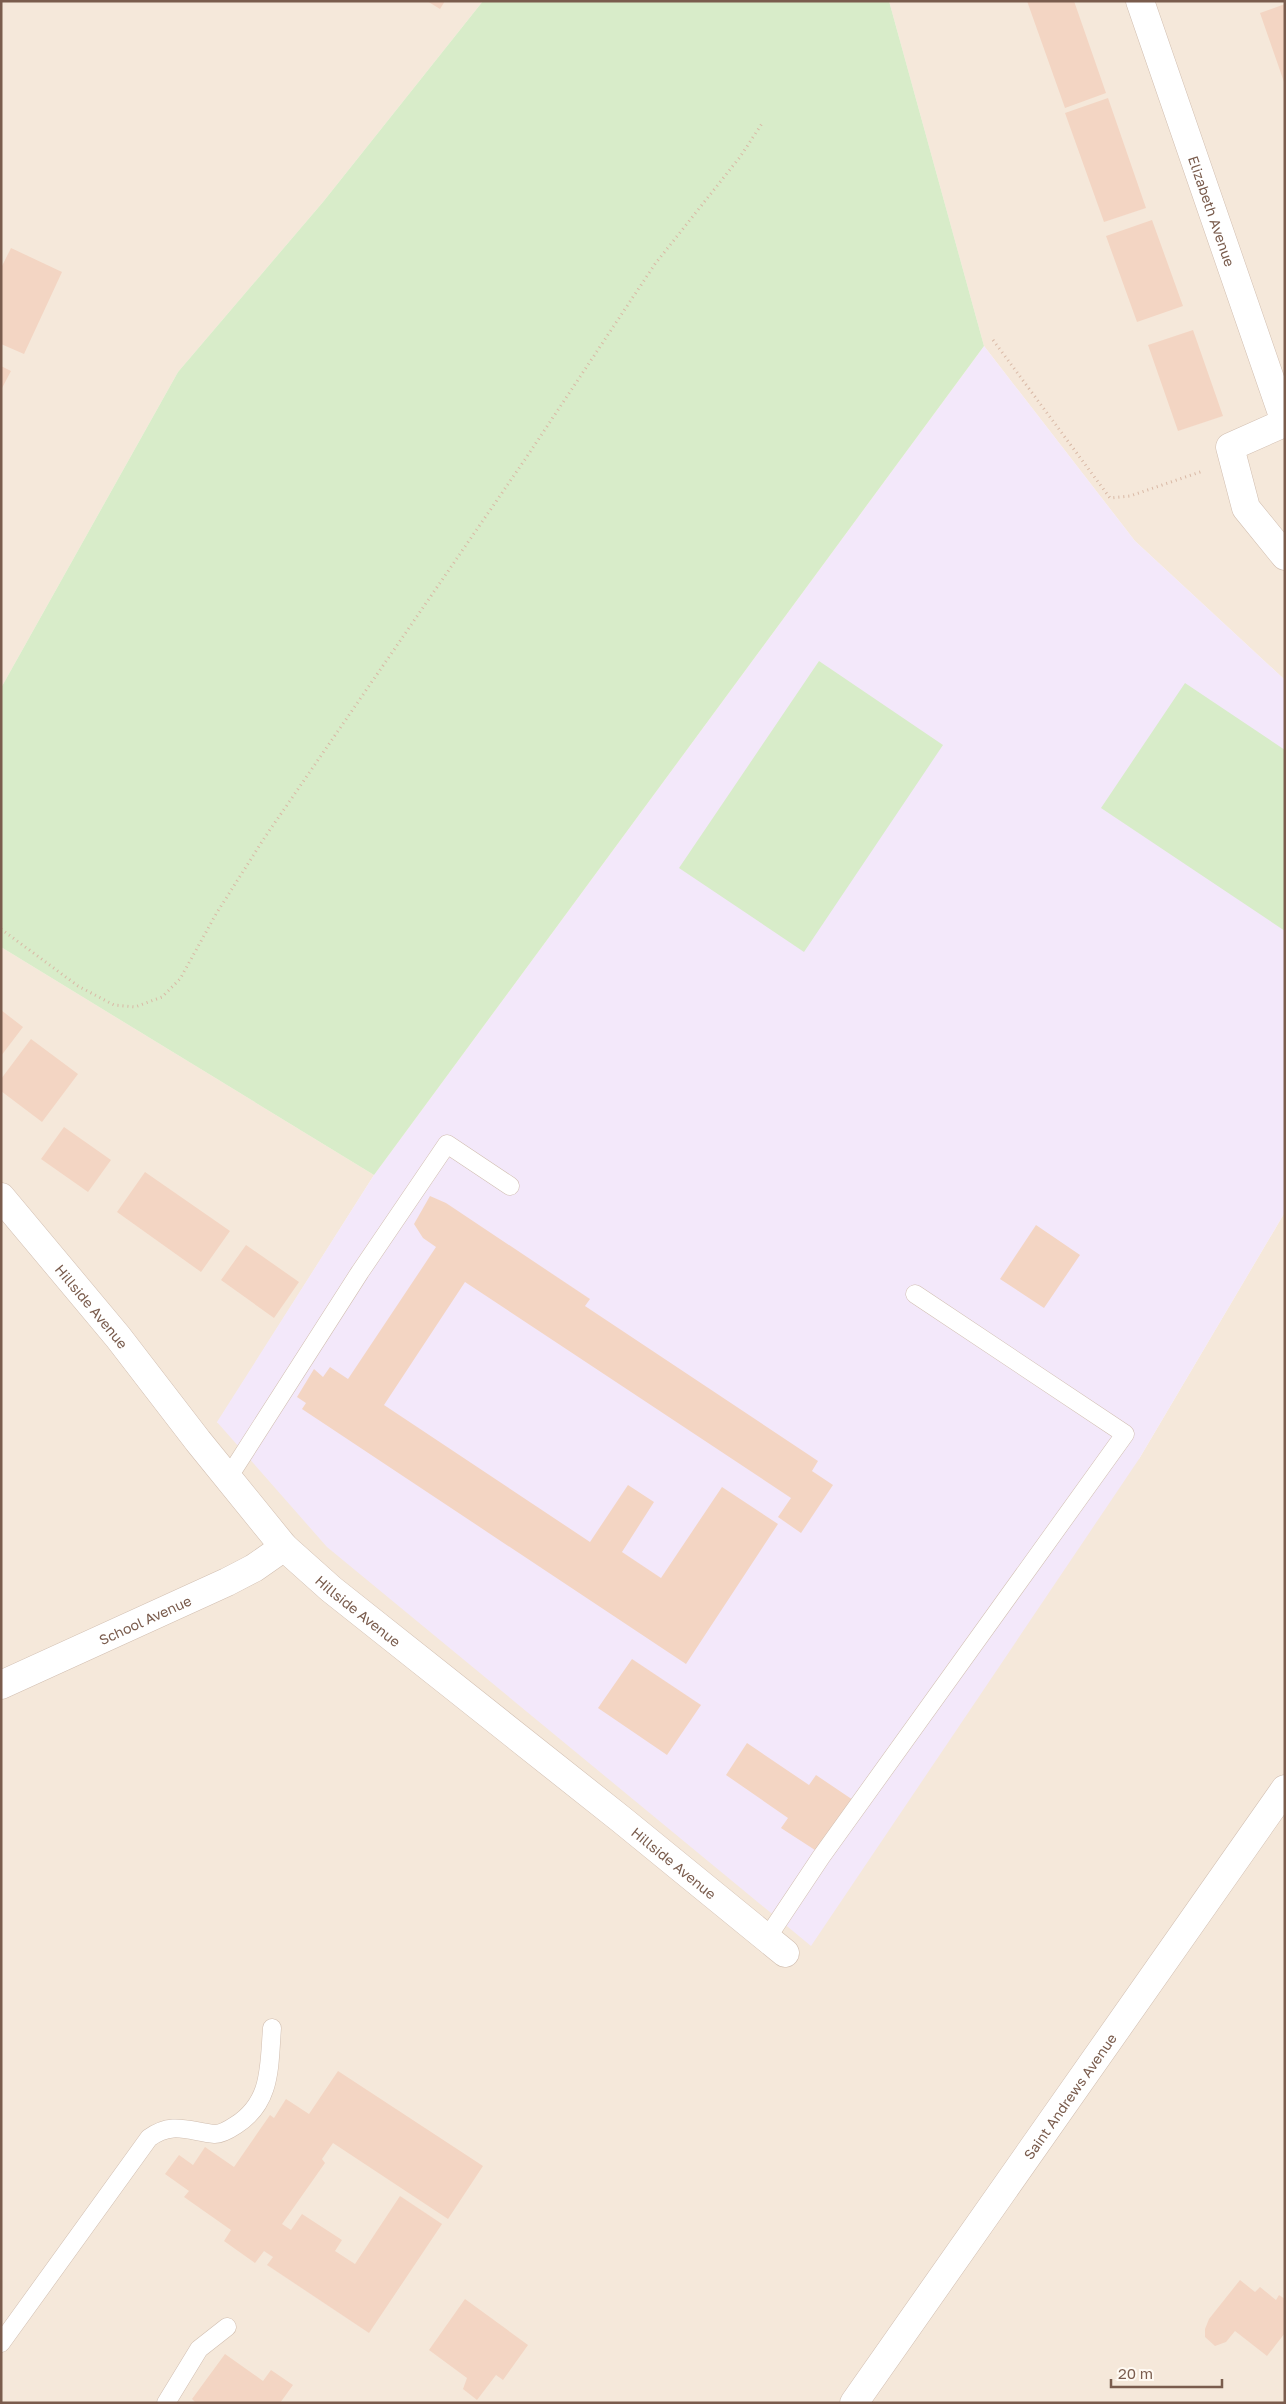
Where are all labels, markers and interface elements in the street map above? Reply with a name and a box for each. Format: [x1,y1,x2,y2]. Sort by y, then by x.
street label: Elizabeth Avenue [1185,153,1239,268]
street label: Hillside Avenue [52,1261,132,1351]
street label: Hillside Avenue [312,1571,404,1650]
street label: School Avenue [96,1591,194,1648]
street label: Hillside Avenue [628,1823,720,1902]
street label: Saint Andrews Avenue [1019,2030,1119,2162]
scale bar [1111,2356,1222,2388]
text: 20 m [1118,2364,1153,2382]

